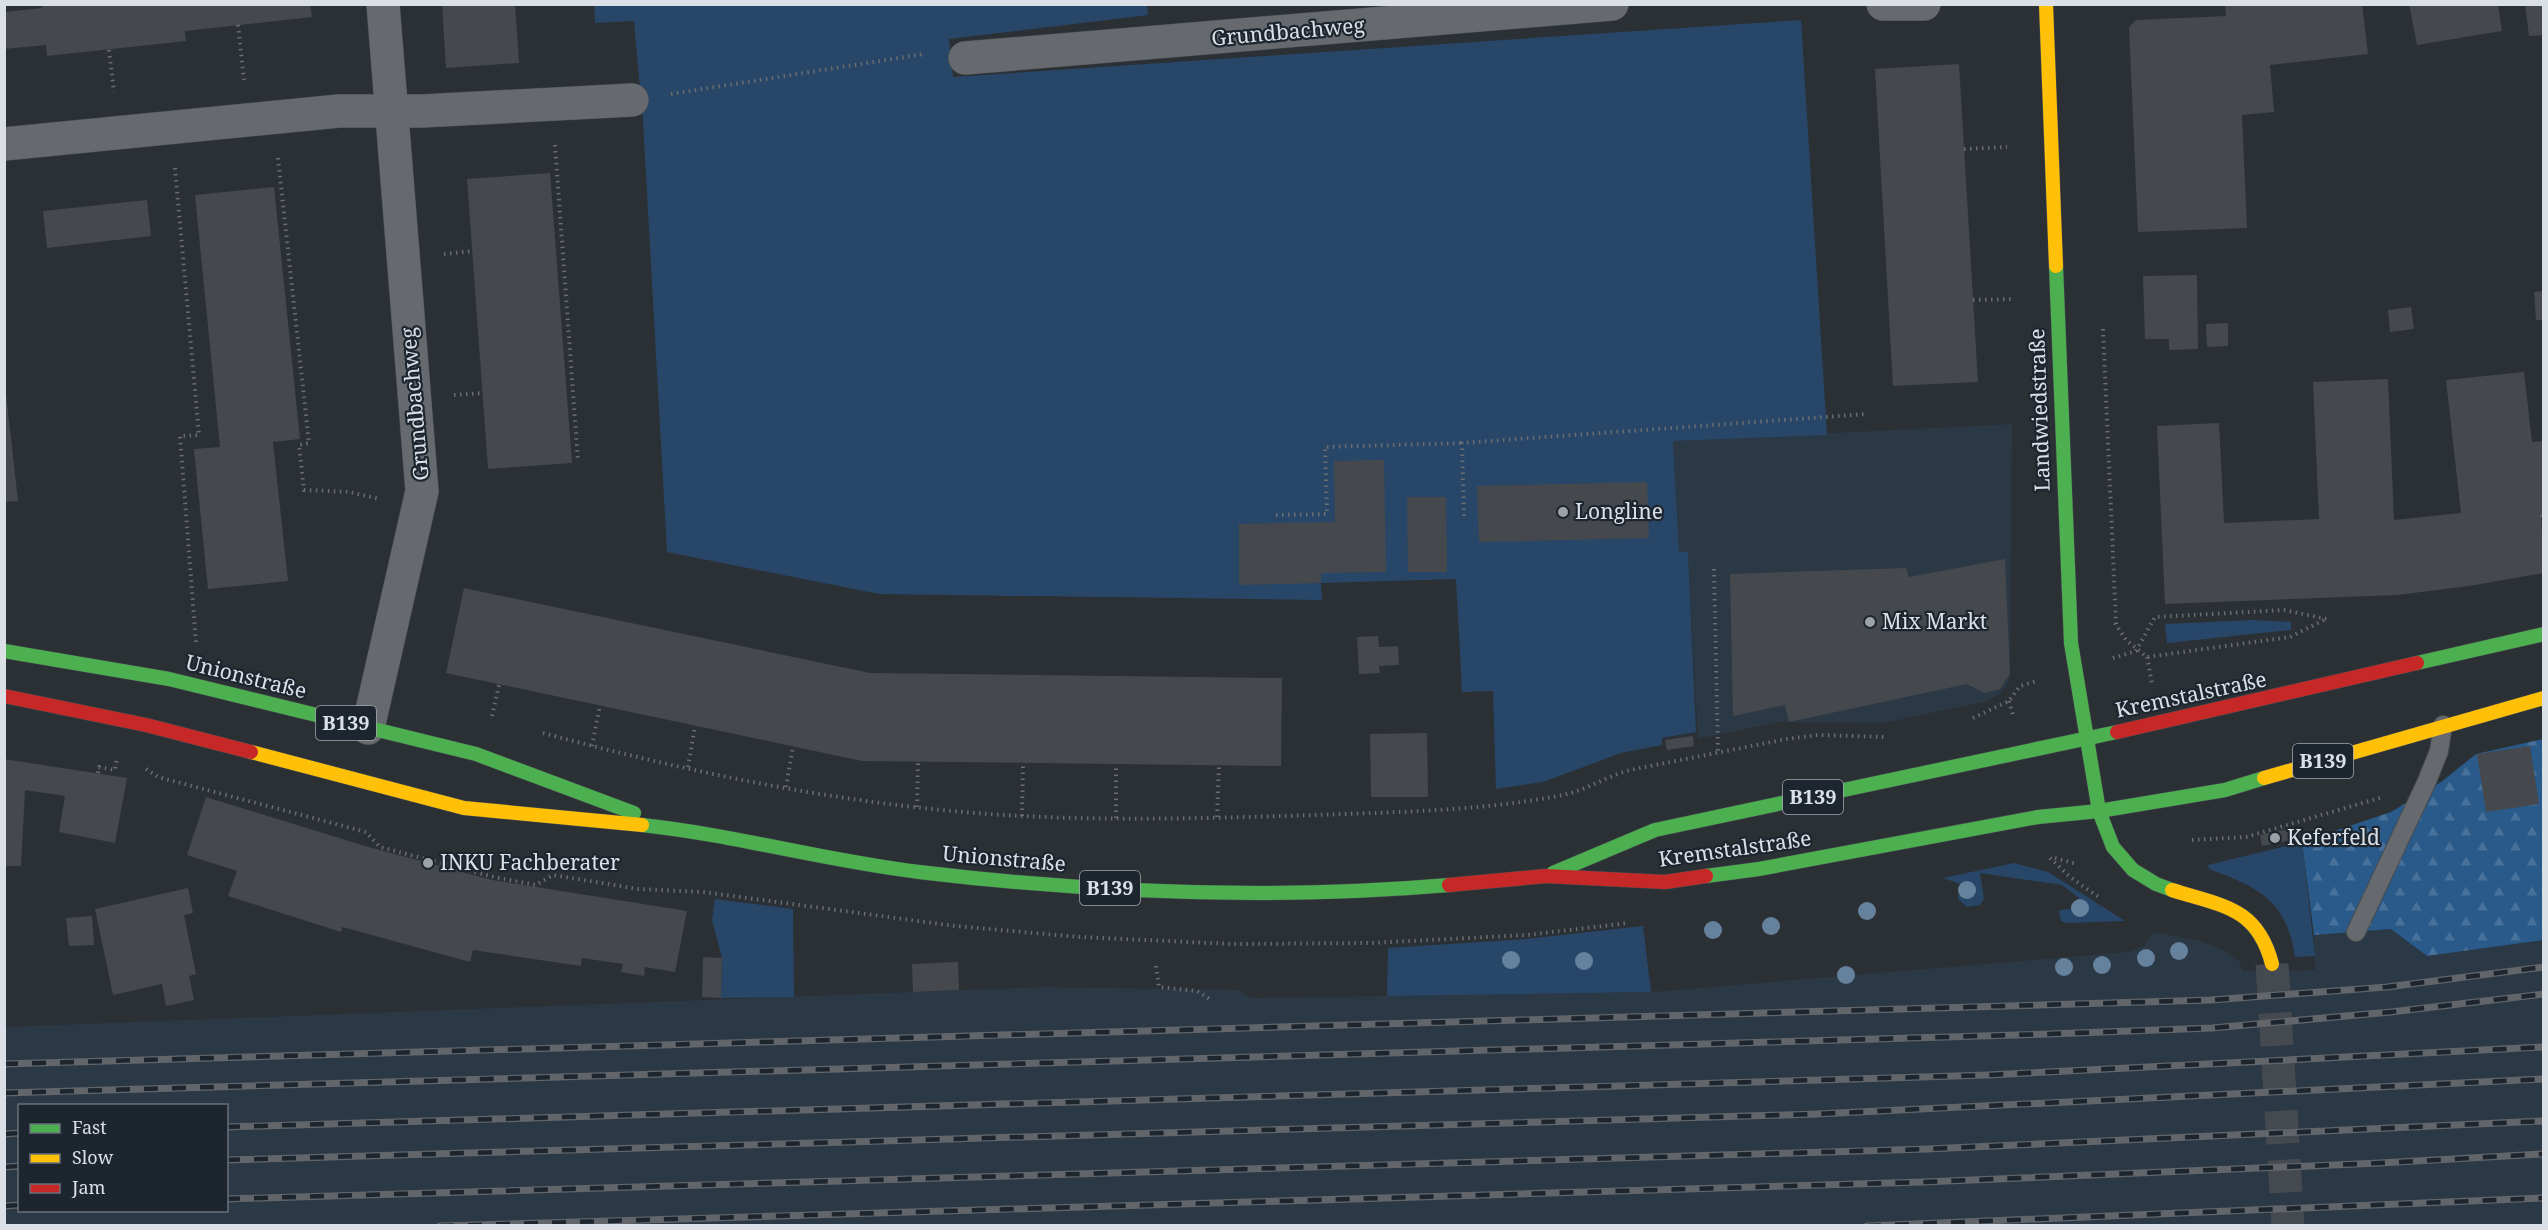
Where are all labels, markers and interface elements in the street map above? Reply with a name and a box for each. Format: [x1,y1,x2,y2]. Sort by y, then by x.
street label: Grundbachweg [1210,10,1366,52]
street label: Grundbachweg [393,326,435,482]
street label: Landwiedstraße [2022,328,2056,492]
place label: Longline [1575,497,1663,525]
marker: Longline [1556,505,1570,519]
place label: Mix Markt [1882,607,1987,635]
marker: Mix Markt [1863,615,1877,629]
street label: Unionstraße [183,647,310,705]
street label: Kremstalstraße [2113,664,2269,724]
road number: B139 [316,706,376,740]
road number: B139 [2293,744,2353,778]
road number: B139 [1783,780,1843,814]
street label: Kremstalstraße [1657,823,1813,873]
place label: Keferfeld [2287,823,2380,851]
marker: Keferfeld [2268,831,2282,845]
street label: Unionstraße [941,839,1067,877]
place label: INKU Fachberater [440,848,620,876]
marker: INKU Fachberater [421,856,435,870]
road number: B139 [1080,871,1140,905]
legend [18,1104,228,1212]
text: Fast [72,1115,107,1139]
text: Slow [72,1145,114,1169]
text: Jam [71,1175,106,1199]

